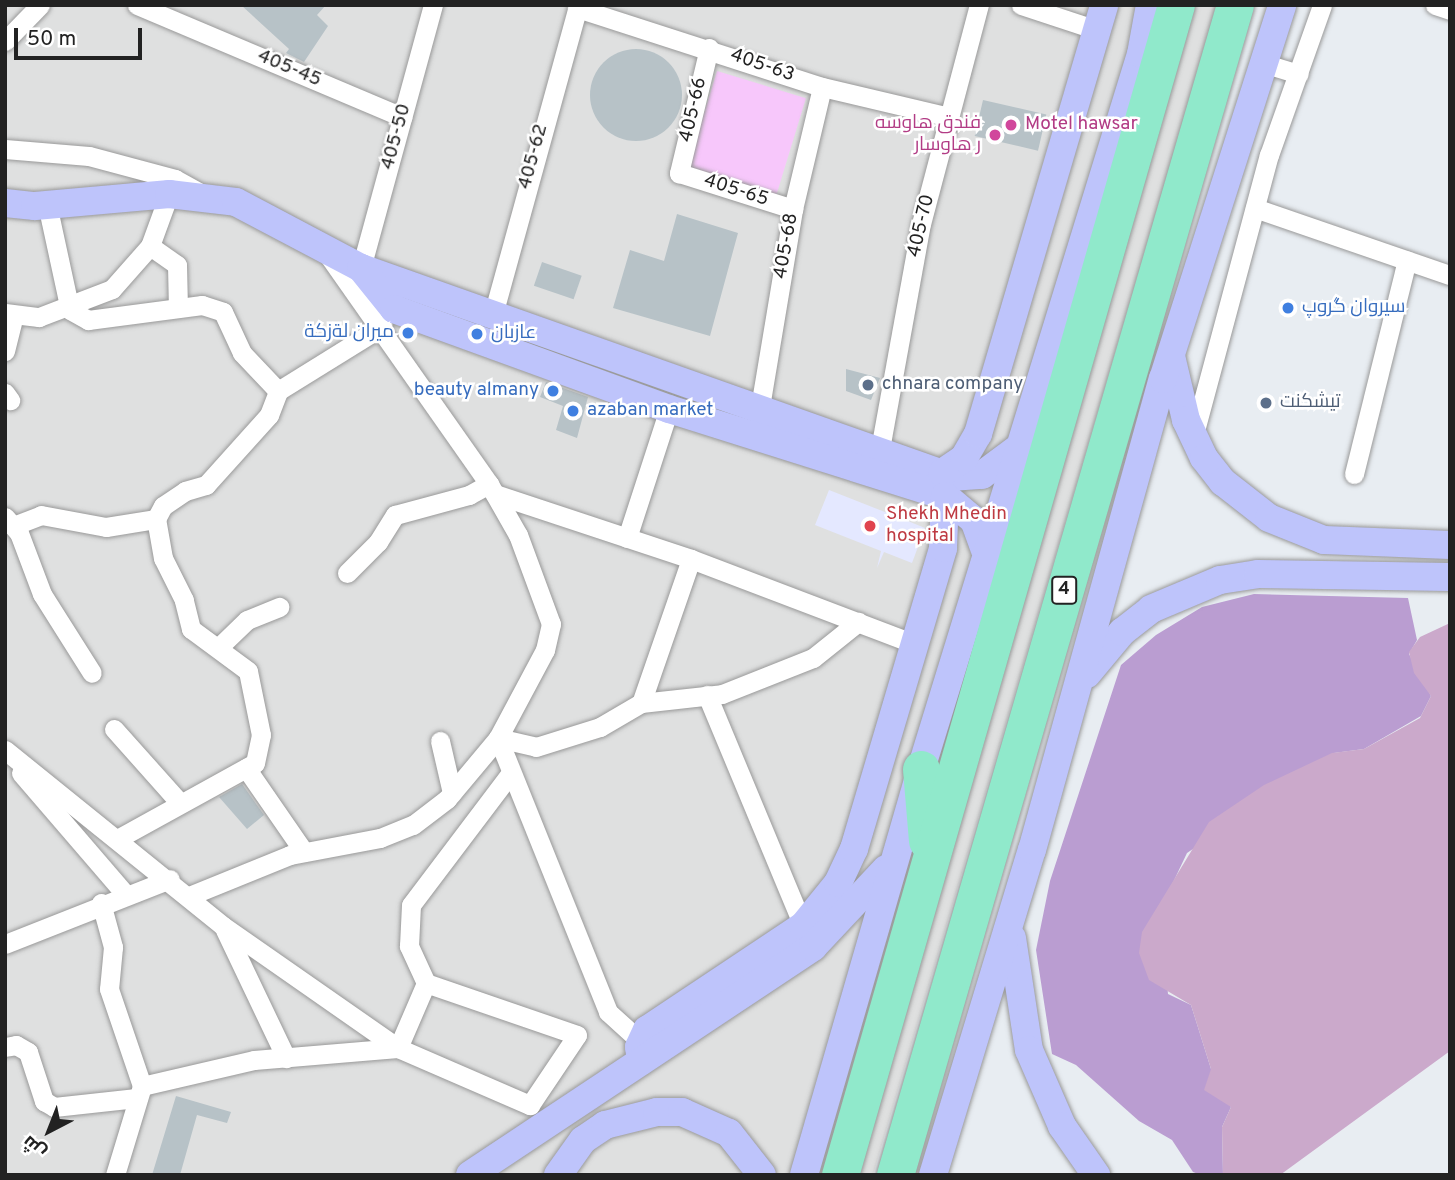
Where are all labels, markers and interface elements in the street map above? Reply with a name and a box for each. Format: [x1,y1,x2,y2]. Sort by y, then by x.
scale bar [18,14,145,58]
text: 50 m [27,26,76,53]
street label: 405-63 [727,44,797,88]
street label: 405-45 [254,45,324,93]
street label: 405-66 [675,75,713,145]
street label: 405-50 [377,102,417,172]
place label: فندق هاوسه ر هاوسار [875,113,981,157]
place label: Motel hawsar [1025,114,1138,136]
marker: Motel hawsar [1003,117,1019,133]
street label: 405-62 [514,122,554,192]
marker: فندق هاوسه ر هاوسار [987,127,1003,143]
street label: 405-65 [701,170,771,212]
street label: 405-70 [904,192,940,260]
street label: 405-68 [770,211,804,281]
place label: سیروان گروپ [1302,297,1405,319]
marker: سیروان گروپ [1280,300,1296,316]
place label: ميران لةزكة [304,322,394,344]
place label: عازبان [491,323,536,345]
marker: ميران لةزكة [400,325,416,341]
marker: عازبان [469,326,485,342]
place label: chnara company [882,374,1023,396]
marker: chnara company [860,377,876,393]
place label: beauty almany [414,380,539,402]
marker: beauty almany [545,383,561,399]
place label: تيشكنت [1280,392,1341,414]
marker: تيشكنت [1258,395,1274,411]
place label: azaban market [587,400,713,422]
marker: azaban market [565,403,581,419]
place label: Shekh Mhedin hospital [886,504,1007,548]
marker: Shekh Mhedin hospital [860,516,880,536]
road number: 4 [1050,576,1078,604]
north arrow [14,1096,84,1166]
text: ش [18,1130,52,1164]

